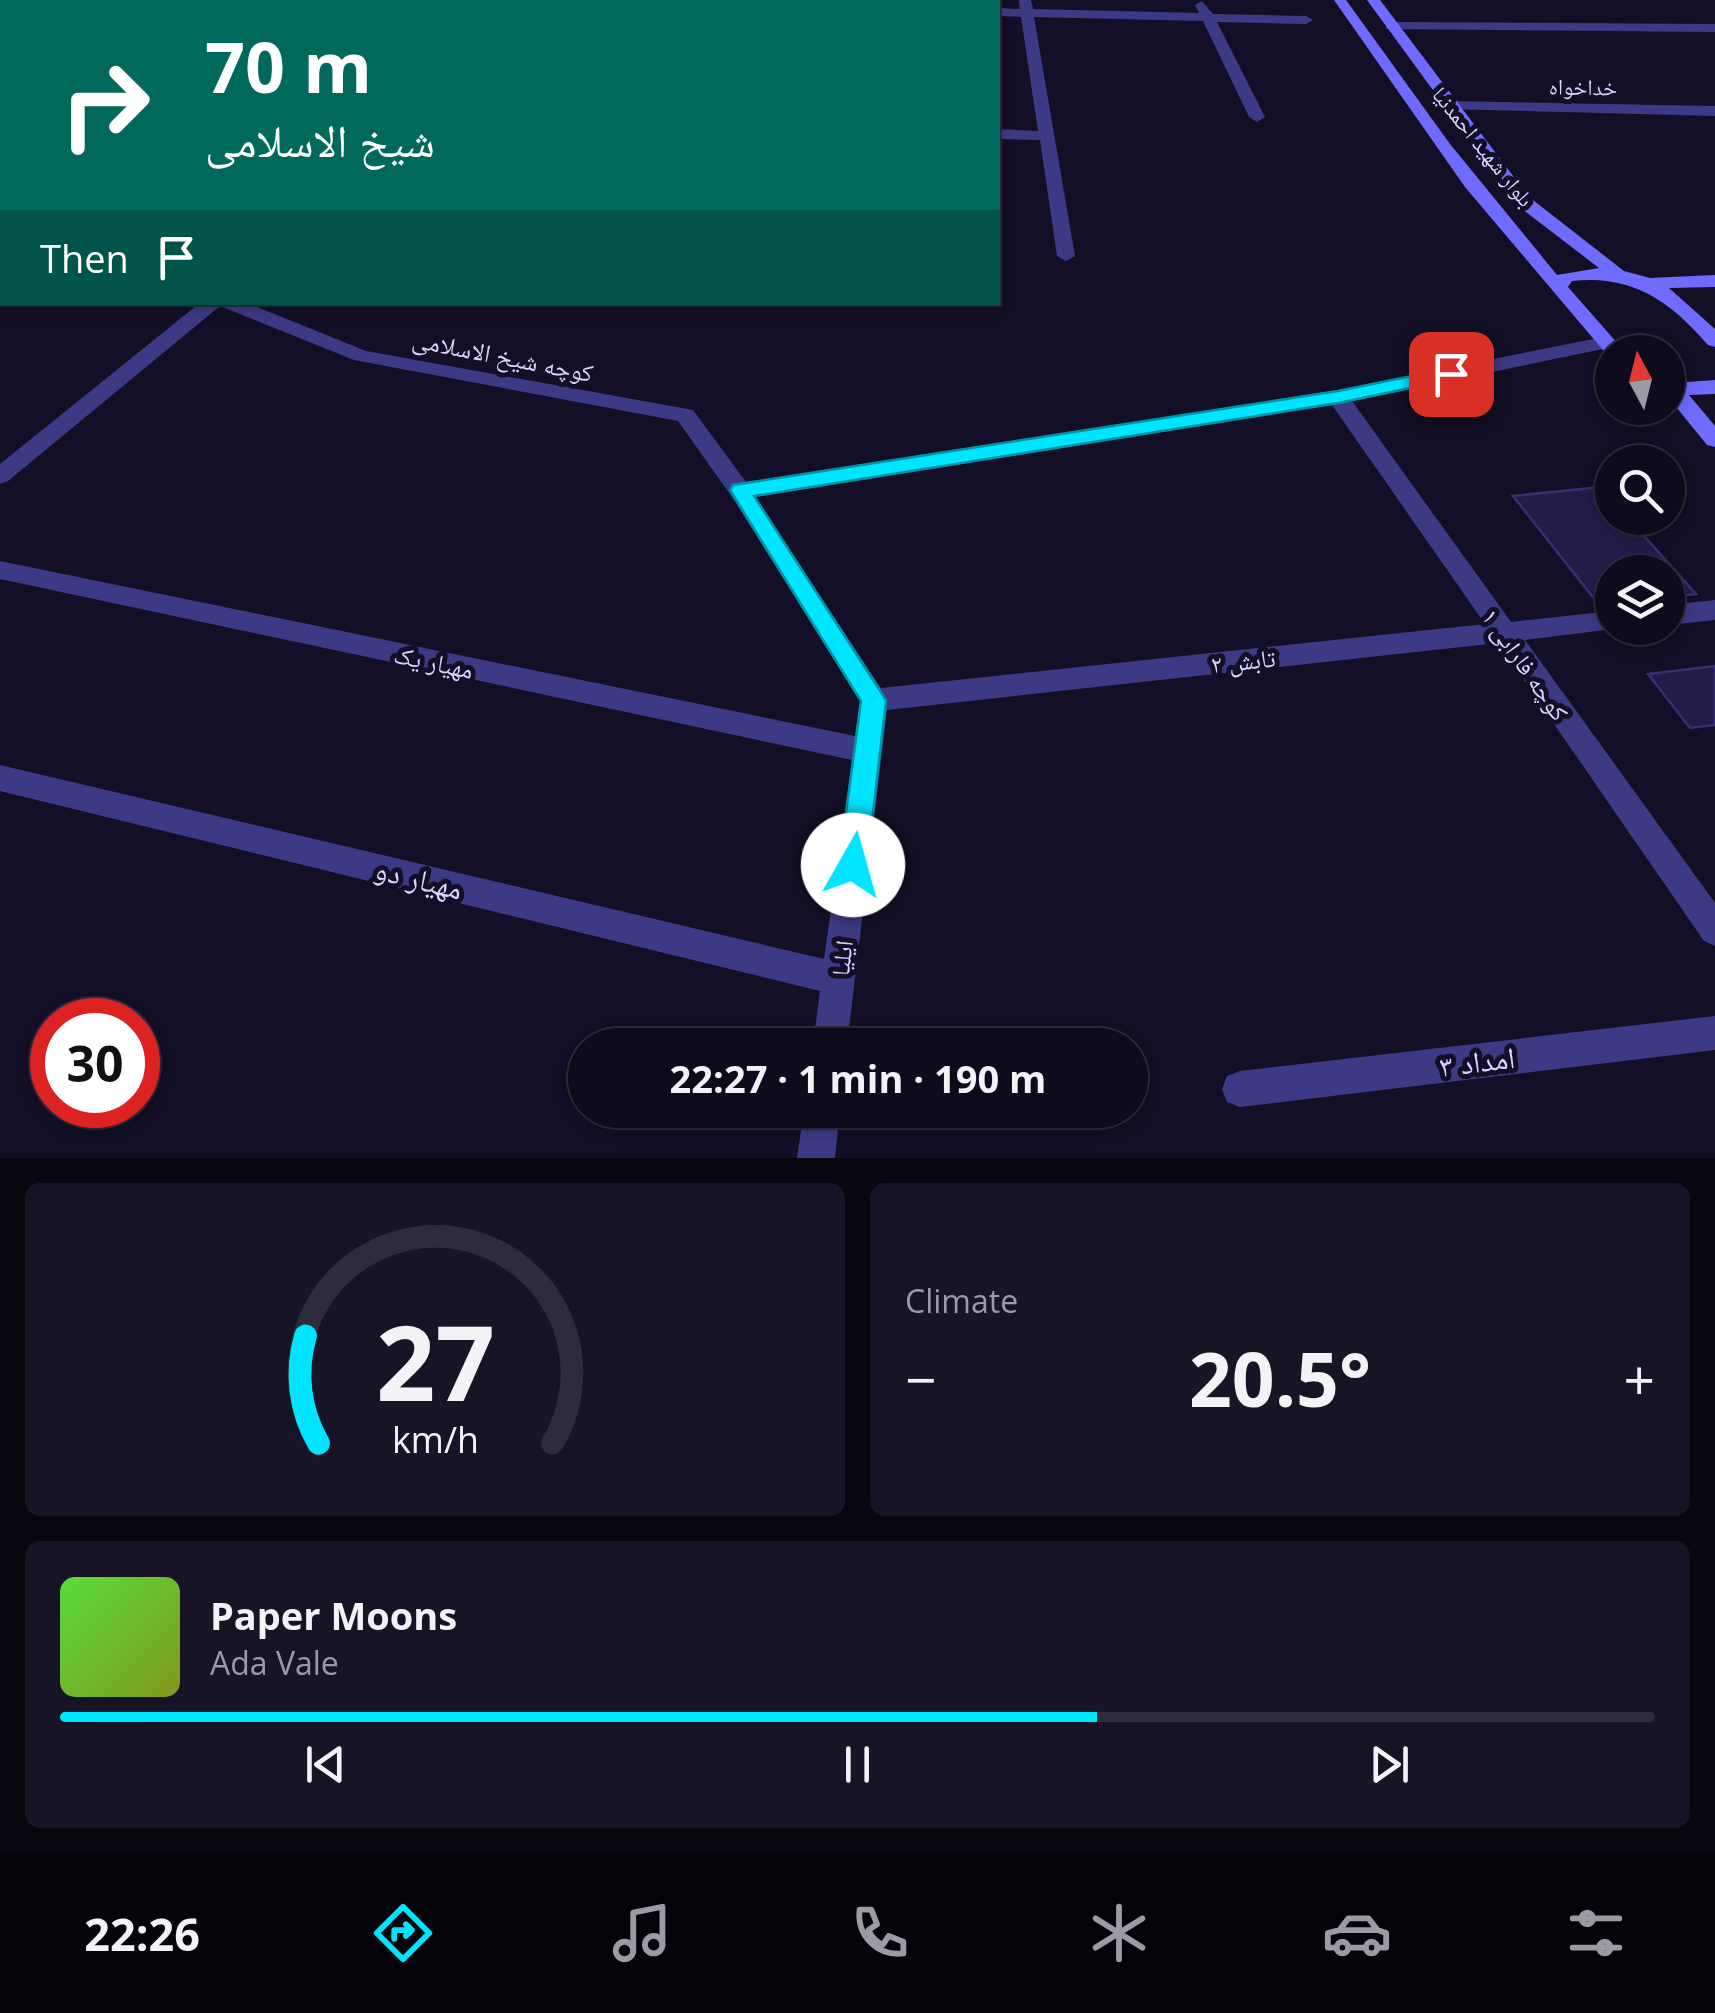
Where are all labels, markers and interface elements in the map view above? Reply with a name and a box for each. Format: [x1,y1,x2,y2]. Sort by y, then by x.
text: 70 m [205,18,372,114]
icon: right [40,40,170,170]
street label: خداخواه [1549,70,1617,102]
street label: بلوار شهید احمدنیا [1426,80,1542,212]
text: شیخ الاسلامی [205,109,435,170]
icon: arrive [149,230,204,285]
text: Then [40,232,129,284]
street label: کوچه شیخ الاسلامی [410,321,596,389]
pin [1409,332,1494,417]
north arrow [1595,335,1685,425]
map controls [1595,335,1685,645]
icon: arrive [1424,347,1479,402]
button: search [1595,445,1685,535]
button: layers [1595,555,1685,645]
street label: ۱ کوچه فارابی [1475,601,1577,727]
street label: مهیار یک [391,636,477,686]
street label: تابش ۲ [1209,640,1277,680]
position arrow [801,813,905,917]
street label: مهیار دو [371,847,467,909]
street label: ایلیا [822,938,860,978]
speed limit sign: 30 [30,998,160,1128]
street label: امداد ۳ [1437,1036,1517,1086]
text: 22:27 · 1 min · 190 m [670,1052,1046,1104]
text: Climate [905,1279,1018,1322]
text: 27 [376,1290,494,1431]
text: 20.5° [1189,1327,1371,1429]
text: − [905,1341,936,1416]
text: + [1624,1341,1655,1416]
text: km/h [392,1415,478,1463]
text: Paper Moons [210,1589,457,1641]
text: Ada Vale [210,1641,339,1684]
icon: previous [298,1737,353,1792]
icon: pause [830,1737,885,1792]
icon: next [1362,1737,1417,1792]
icon: directions [368,1898,438,1968]
icon: music [607,1898,677,1968]
icon: phone [845,1898,915,1968]
icon: climate [1084,1898,1154,1968]
icon: car [1322,1898,1392,1968]
icon: filters [1561,1898,1631,1968]
text: 22:26 [84,1903,200,1964]

